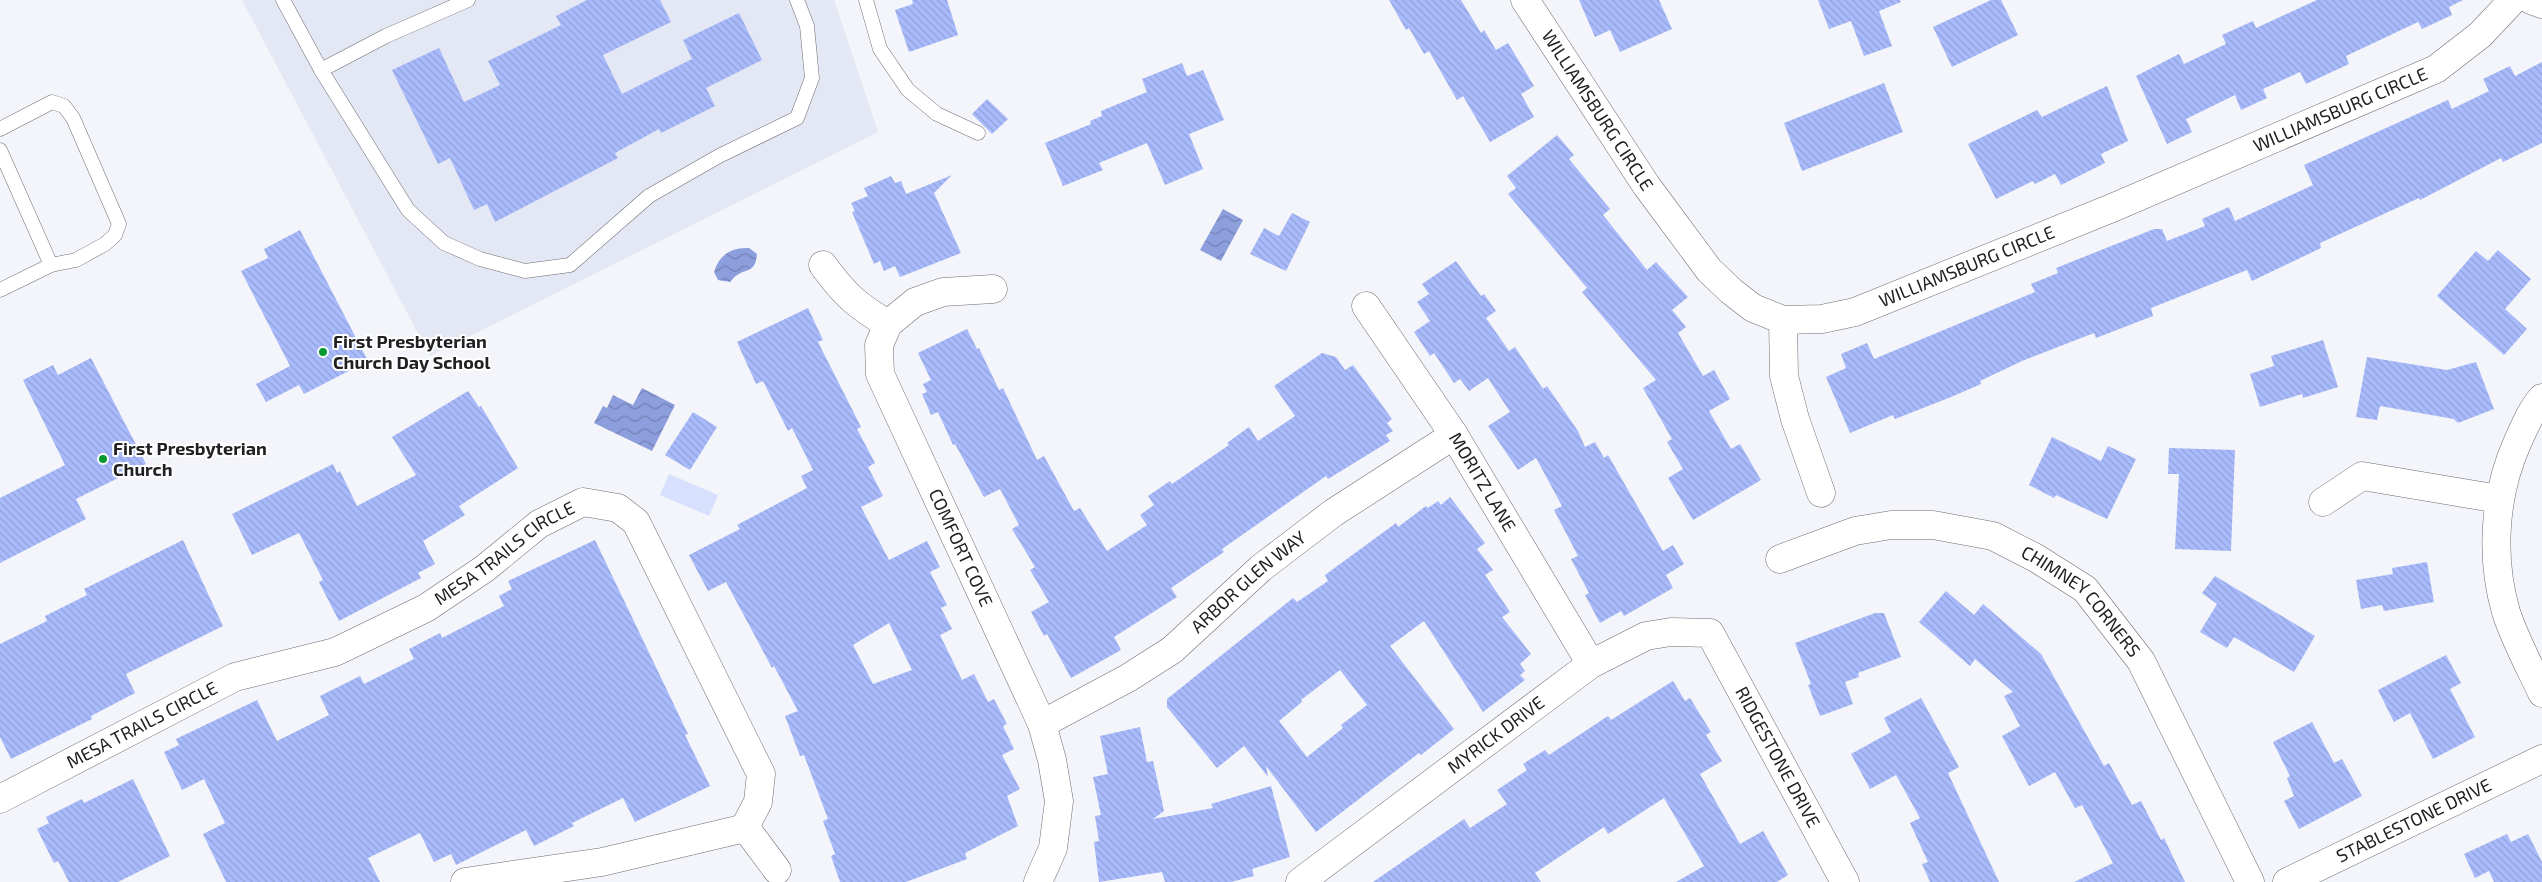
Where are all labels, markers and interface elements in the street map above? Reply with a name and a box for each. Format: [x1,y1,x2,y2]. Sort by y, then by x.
street label: WILLIAMSBURG CIRCLE [1538,25,1659,194]
street label: WILLIAMSBURG CIRCLE [2250,62,2431,156]
street label: WILLIAMSBURG CIRCLE [1876,220,2058,311]
place label: First Presbyterian Church Day School [333,330,490,373]
marker: First Presbyterian Church Day School [317,346,329,358]
street label: MORITZ LANE [1445,428,1521,535]
place label: First Presbyterian Church [113,437,267,480]
marker: First Presbyterian Church [97,453,109,465]
street label: COMFORT COVE [925,485,998,610]
street label: MESA TRAILS CIRCLE [430,496,578,609]
street label: ARBOR GLEN WAY [1186,525,1310,637]
street label: CHIMNEY CORNERS [2018,540,2146,661]
street label: MESA TRAILS CIRCLE [62,676,221,773]
street label: RIDGESTONE DRIVE [1731,682,1825,831]
street label: MYRICK DRIVE [1443,691,1548,778]
street label: STABLESTONE DRIVE [2333,773,2495,867]

